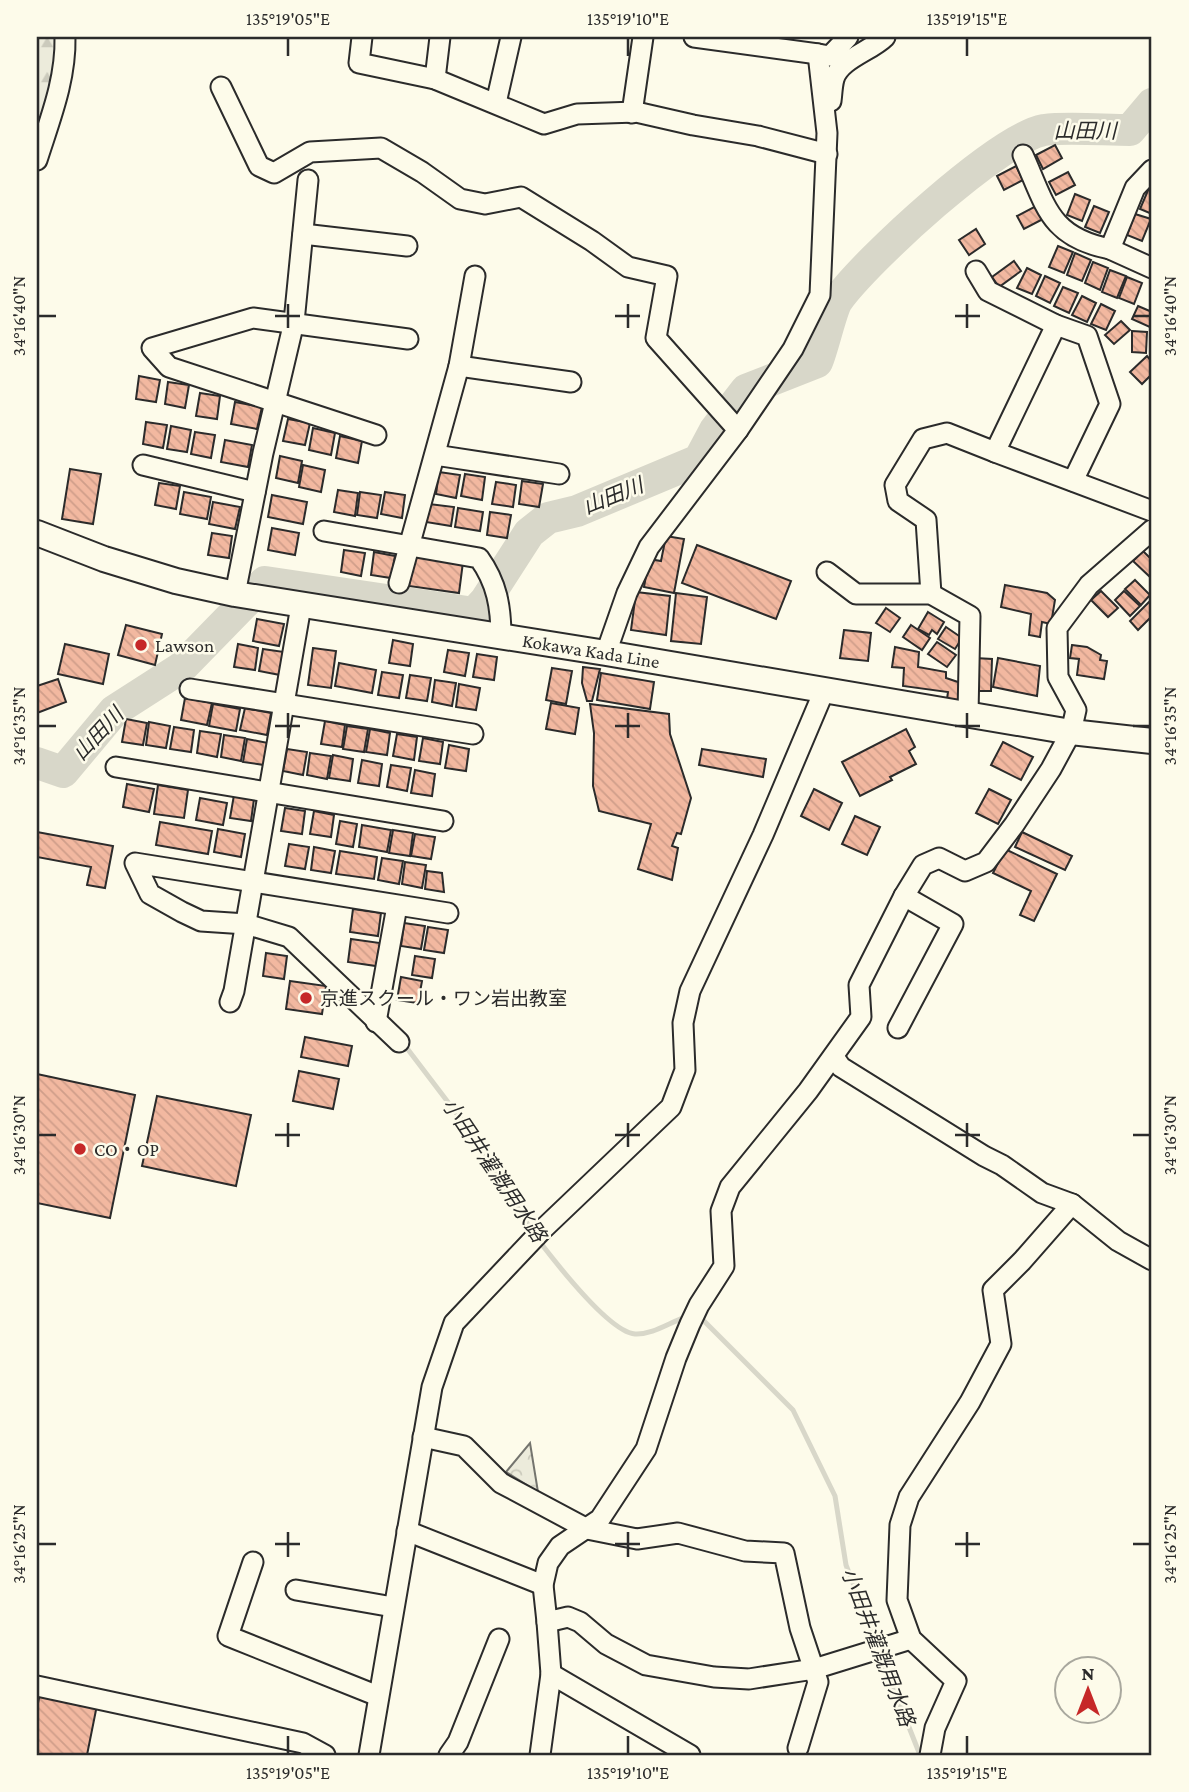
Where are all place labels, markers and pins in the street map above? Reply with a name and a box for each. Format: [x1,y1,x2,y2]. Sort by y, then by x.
place label: Lawson [155,635,214,656]
marker: Lawson [133,637,149,653]
place label: 京進スクール・ワン岩出教室 [320,988,567,1009]
marker: 京進スクール・ワン岩出教室 [298,990,314,1006]
place label: CO・OP [94,1139,159,1160]
marker: CO・OP [72,1141,88,1157]

